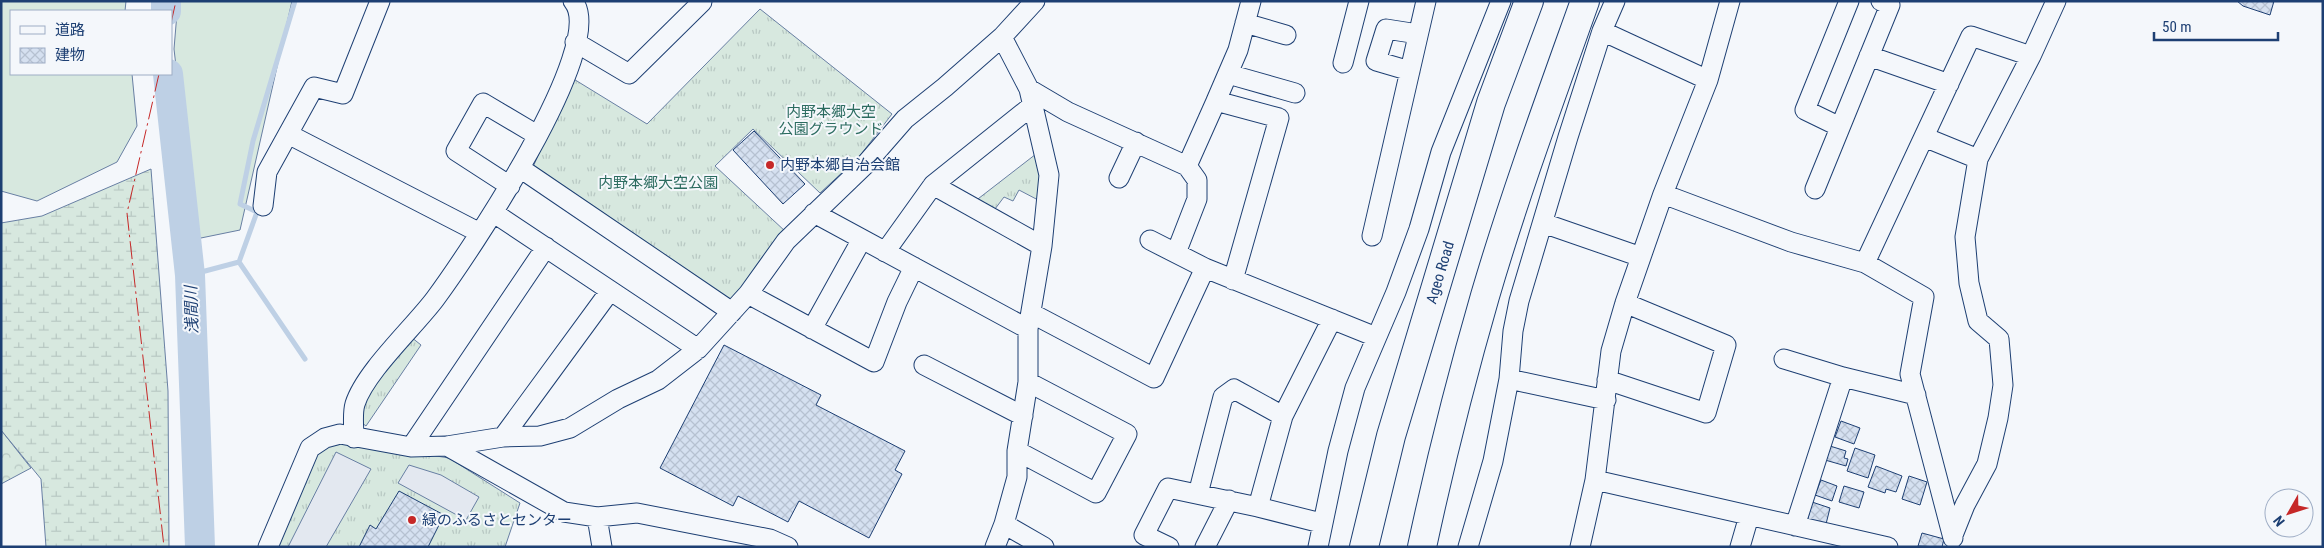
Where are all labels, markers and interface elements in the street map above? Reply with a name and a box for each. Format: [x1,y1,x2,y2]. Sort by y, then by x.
legend [10,10,172,75]
scale bar [2154,10,2278,42]
text: 50 m [2162,18,2192,36]
text: 道路 [55,21,85,39]
text: 建物 [55,46,85,64]
park label: 内野本郷大空 公園グラウンド [778,103,884,138]
place label: 内野本郷自治会館 [780,156,900,174]
marker: 内野本郷自治会館 [764,159,776,171]
park label: 内野本郷大空公園 [598,174,718,192]
street label: Ageo Road [1422,239,1458,306]
water label: 浅間川 [181,284,202,334]
north arrow [2264,488,2314,538]
place label: 緑のふるさとセンター [422,511,572,529]
text: N [2270,513,2288,530]
marker: 緑のふるさとセンター [406,514,418,526]

